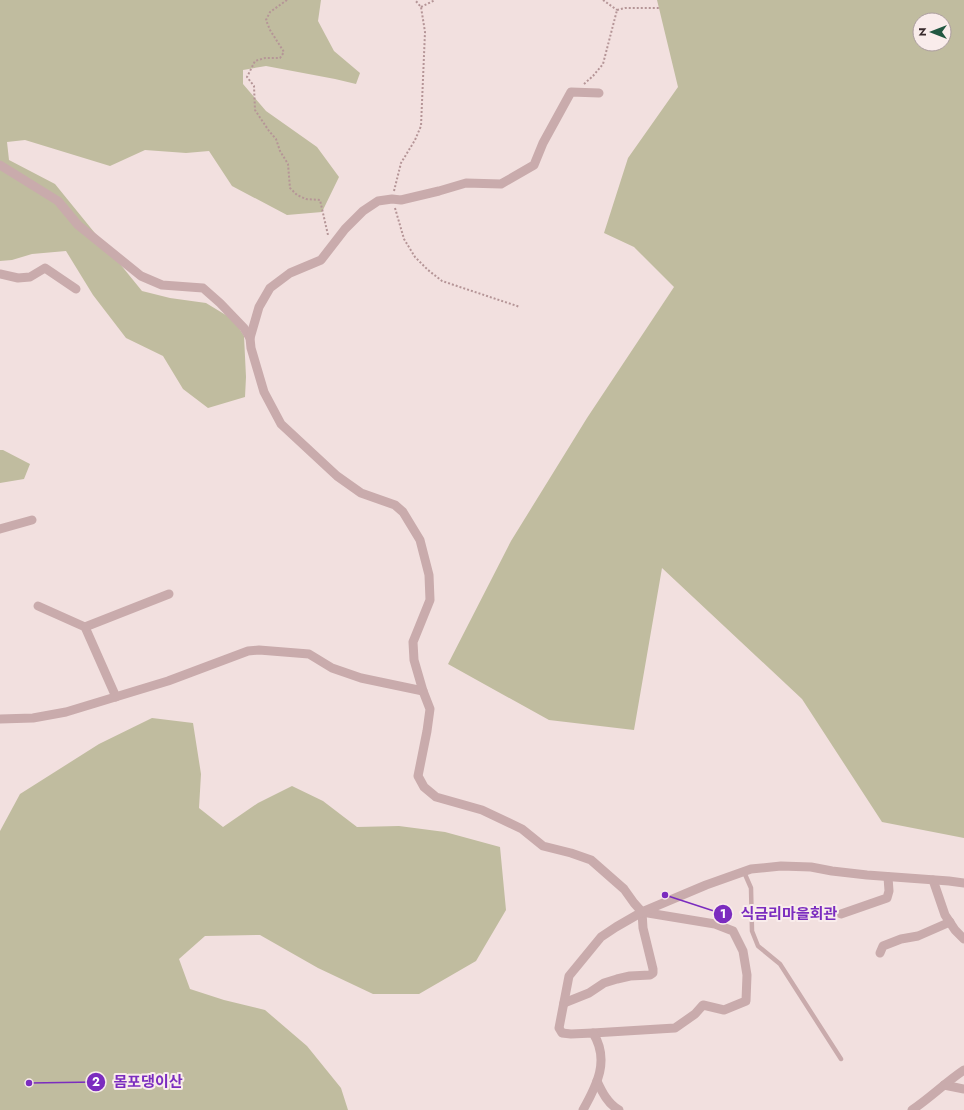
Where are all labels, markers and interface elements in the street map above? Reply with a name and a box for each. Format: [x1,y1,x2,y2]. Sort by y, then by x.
north arrow [912,12,952,52]
text: N [914,28,930,36]
callout: 식금리마을회관 [713,900,845,927]
text: 식금리마을회관 [741,903,837,925]
text: 1 [720,905,726,923]
callout: 몸포댕이산 [86,1068,191,1095]
text: 몸포댕이산 [113,1071,183,1093]
text: 2 [92,1073,100,1091]

